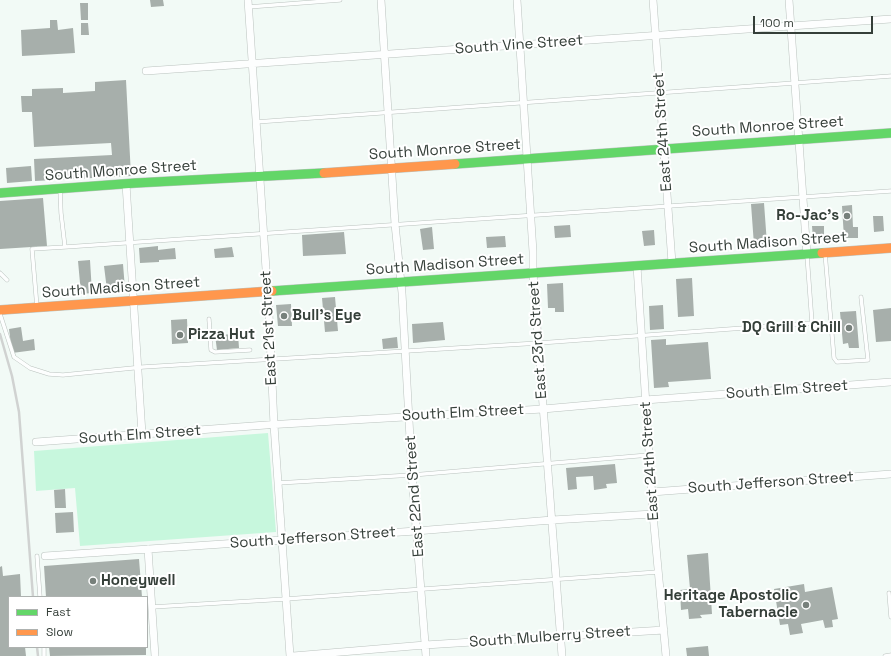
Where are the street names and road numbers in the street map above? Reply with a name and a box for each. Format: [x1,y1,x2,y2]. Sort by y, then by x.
street label: South Vine Street [454,32,584,58]
street label: East 24th Street [650,72,676,192]
street label: South Monroe Street [691,113,845,141]
street label: South Monroe Street [368,136,522,164]
street label: South Monroe Street [44,157,198,185]
street label: South Madison Street [688,228,848,258]
street label: South Madison Street [365,250,525,280]
street label: East 21st Street [257,270,281,386]
street label: South Madison Street [41,273,201,303]
street label: East 23rd Street [525,280,551,400]
street label: South Elm Street [725,377,849,403]
street label: South Elm Street [401,401,525,425]
street label: East 24th Street [637,401,663,521]
street label: South Elm Street [78,422,202,448]
street label: East 22nd Street [402,434,428,558]
street label: South Jefferson Street [687,468,855,498]
street label: South Jefferson Street [229,523,397,553]
street label: South Mulberry Street [468,622,632,652]

